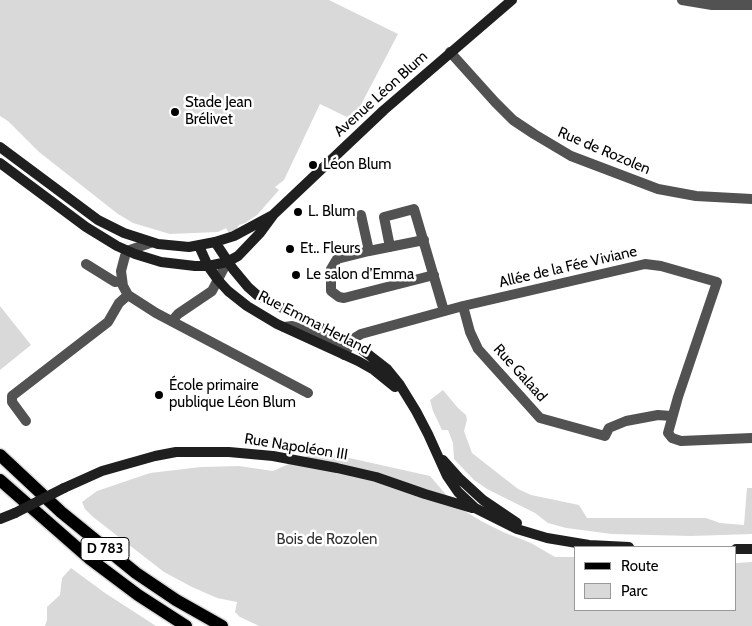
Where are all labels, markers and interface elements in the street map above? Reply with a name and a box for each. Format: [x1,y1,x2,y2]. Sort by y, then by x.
street label: Avenue Léon Blum [331,47,431,141]
place label: Stade Jean Brélivet [185,94,252,129]
marker: Stade Jean Brélivet [169,106,181,118]
street label: Rue de Rozolen [555,123,653,179]
place label: Léon Blum [323,156,391,174]
marker: Léon Blum [307,159,319,171]
place label: L. Blum [308,203,355,221]
marker: L. Blum [292,206,304,218]
place label: Et.. Fleurs [300,240,361,258]
street label: Allée de la Fée Viviane [497,242,639,292]
marker: Et.. Fleurs [284,243,296,255]
place label: Le salon d’Emma [306,266,414,284]
marker: Le salon d’Emma [290,269,302,281]
street label: Rue Emma Herland [255,287,373,359]
street label: Rue Galaad [489,340,551,406]
place label: École primaire publique Léon Blum [169,377,296,412]
marker: École primaire publique Léon Blum [153,389,165,401]
street label: Rue Napoléon III [243,430,349,464]
park label: Bois de Rozolen [277,531,377,549]
road number: D 783 [81,538,129,560]
legend [574,546,737,611]
text: Route [621,557,659,575]
text: Parc [621,582,648,600]

